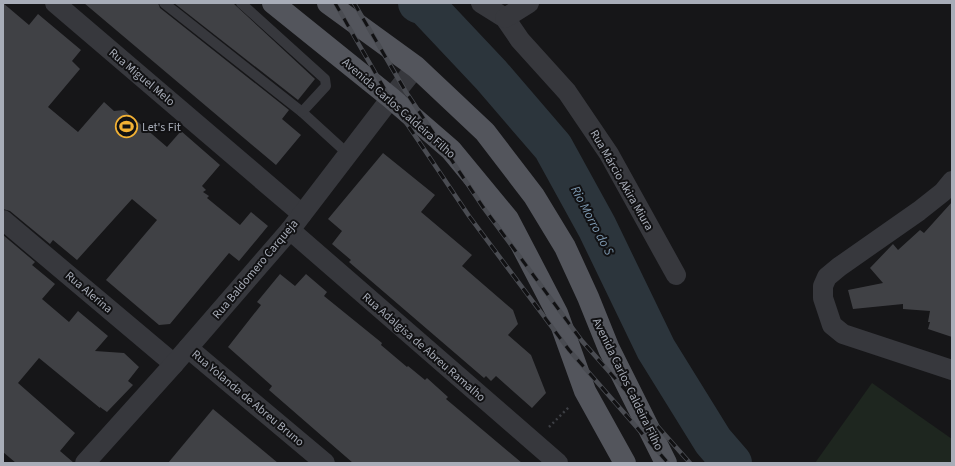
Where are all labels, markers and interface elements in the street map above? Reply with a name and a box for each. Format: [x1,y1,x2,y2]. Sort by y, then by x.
street label: Rua Miguel Melo [105,45,178,110]
street label: Avenida Carlos Caldeira Filho [338,54,459,162]
sports icon: Let's Fit [114,114,140,140]
place label: Let's Fit [142,119,181,136]
street label: Rua Márcio Akira Miura [586,127,657,234]
water label: Rio Morro do S [566,183,618,259]
street label: Rua Baldomero Carqueja [209,216,302,323]
street label: Rua Alerina [61,268,116,317]
street label: Rua Adalgisa de Abreu Ramalho [358,289,489,406]
street label: Avenida Carlos Caldeira Filho [588,315,667,453]
street label: Rua Yolanda de Abreu Bruno [188,346,308,451]

